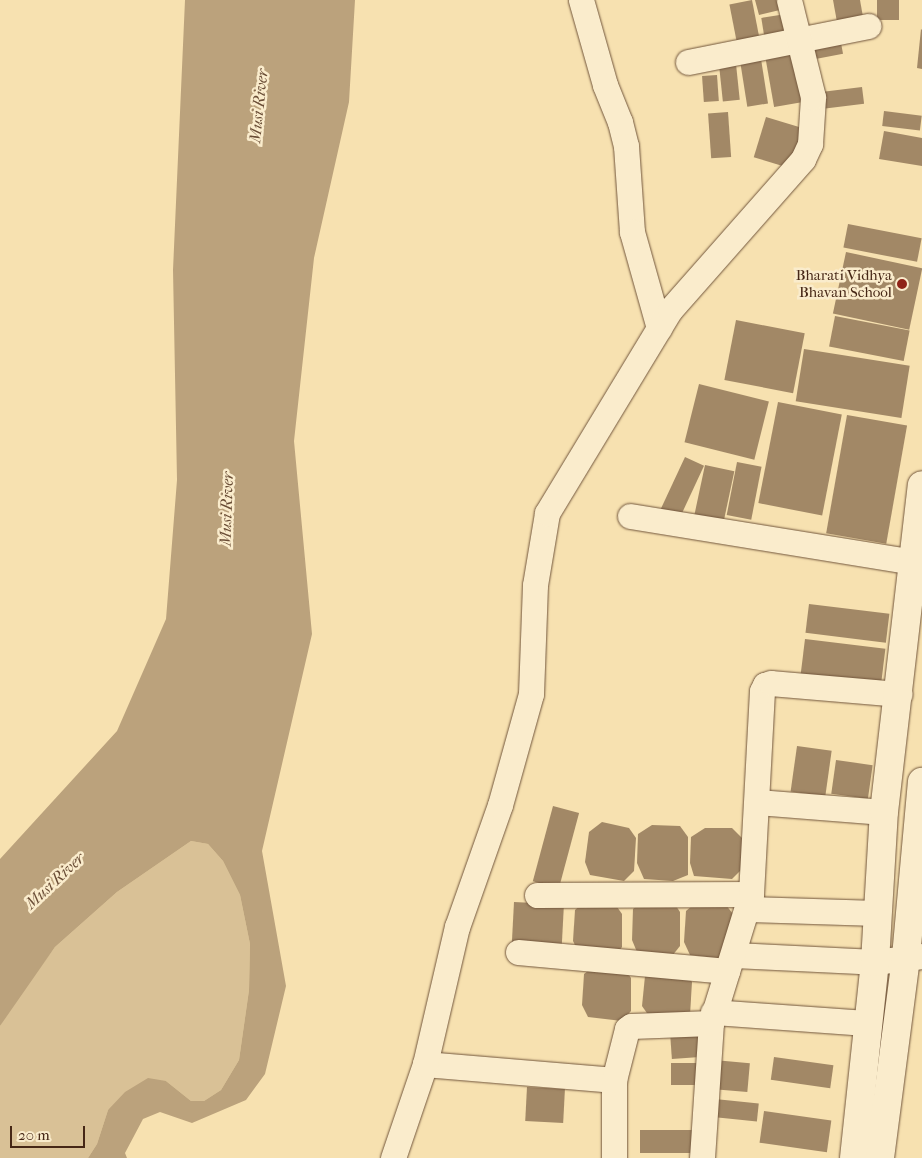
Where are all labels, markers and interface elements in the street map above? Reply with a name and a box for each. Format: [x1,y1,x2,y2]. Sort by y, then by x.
water label: Musi River [246,68,272,144]
place label: Bharati Vidhya Bhavan School [796,266,892,301]
marker: Bharati Vidhya Bhavan School [896,278,908,290]
water label: Musi River [216,472,238,546]
water label: Musi River [21,849,89,913]
scale bar [12,1116,88,1148]
text: 20 m [18,1126,50,1144]

